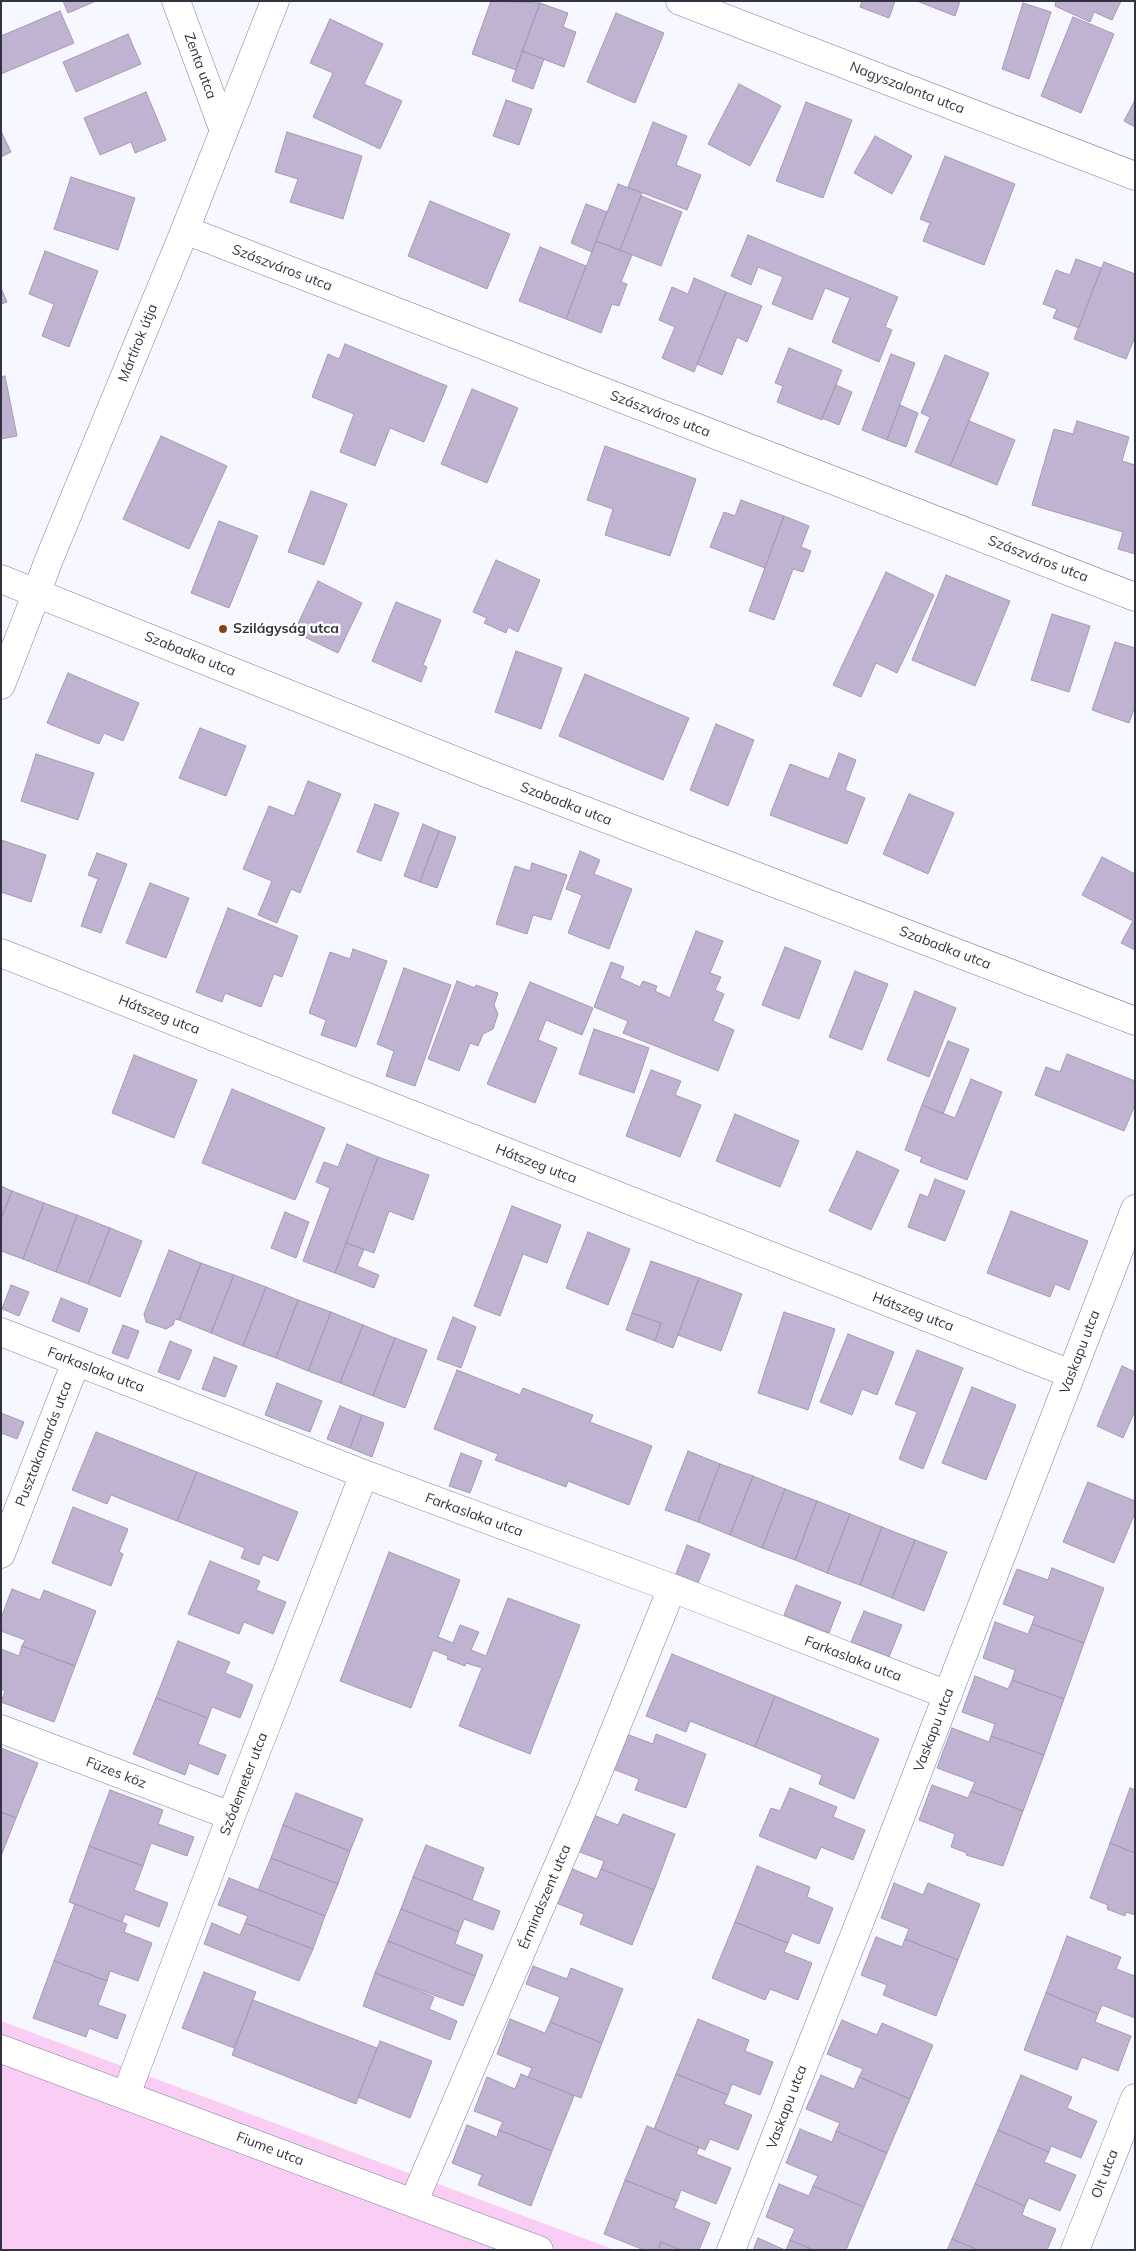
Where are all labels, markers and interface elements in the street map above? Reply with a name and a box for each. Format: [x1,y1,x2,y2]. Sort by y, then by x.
street label: Zenta utca [180,31,220,101]
street label: Nagyszalonta utca [847,58,967,118]
street label: Szászváros utca [229,241,335,295]
street label: Mártírok útja [115,302,161,384]
street label: Szászváros utca [607,387,713,441]
street label: Szászváros utca [985,532,1091,586]
place label: Szilágyság utca [233,621,339,637]
marker: Szilágyság utca [217,623,229,635]
street label: Szabadka utca [142,628,238,680]
street label: Szabadka utca [518,779,614,829]
street label: Szabadka utca [897,923,993,973]
street label: Hátszeg utca [116,992,202,1038]
street label: Hátszeg utca [493,1141,579,1187]
street label: Hátszeg utca [870,1289,956,1335]
street label: Vaskapu utca [1056,1308,1104,1396]
street label: Farkaslaka utca [45,1344,147,1396]
street label: Pusztakamarás utca [12,1379,76,1509]
street label: Farkaslaka utca [423,1490,525,1540]
street label: Farkaslaka utca [802,1633,904,1685]
street label: Vaskapu utca [910,1686,958,1774]
street label: Sződemeter utca [217,1730,271,1838]
street label: Füzes köz [83,1754,149,1792]
street label: Érmindszent utca [515,1842,575,1952]
street label: Vaskapu utca [763,2063,811,2151]
street label: Fiume utca [234,2128,306,2170]
street label: Olt utca [1088,2147,1122,2201]

